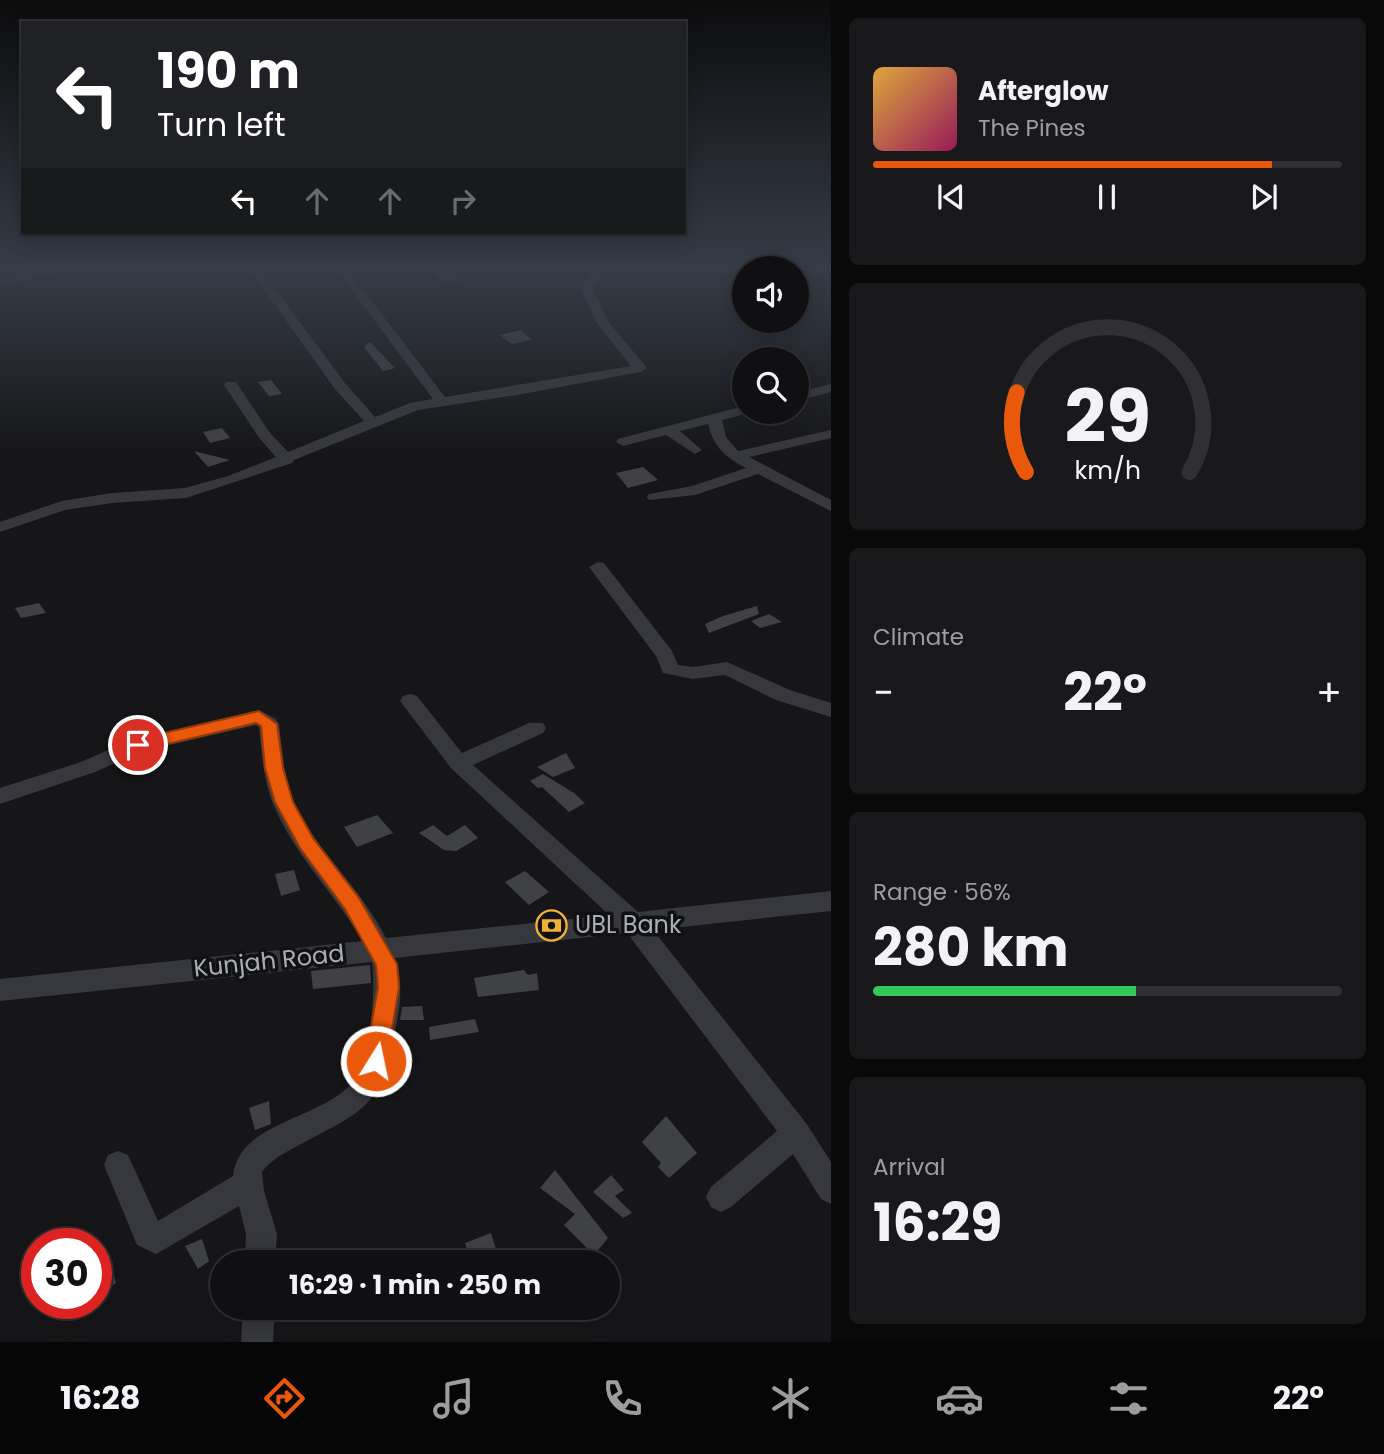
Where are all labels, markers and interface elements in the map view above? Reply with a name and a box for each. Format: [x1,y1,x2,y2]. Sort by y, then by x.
text: 190 m [157,37,300,105]
icon: left [42,49,133,140]
text: Afterglow [978,73,1109,109]
text: Turn left [157,102,286,147]
text: The Pines [978,112,1086,144]
icon: previous [932,178,970,216]
icon: pause [1088,178,1126,216]
icon: next [1245,178,1283,216]
icon: left [225,182,263,220]
icon: ahead [298,182,336,220]
icon: ahead [371,182,409,220]
icon: right [444,182,482,220]
map controls [732,256,809,424]
button: sound [732,256,809,333]
button: search [732,347,809,424]
text: 29 [1064,367,1151,468]
text: km/h [1074,453,1141,488]
text: Climate [873,621,964,653]
text: 22° [1063,656,1147,729]
text: − [873,666,894,719]
text: + [1316,666,1342,719]
pin [108,715,168,775]
icon: arrive [119,726,157,764]
text: Range · 56% [873,876,1011,908]
bank icon: UBL Bank [535,908,569,942]
place label: UBL Bank [575,908,682,941]
text: 280 km [873,911,1069,984]
street label: Kunjah Road [192,936,346,985]
position arrow [339,1024,413,1098]
text: Arrival [873,1151,945,1183]
text: 16:29 [873,1186,1002,1259]
speed limit sign: 30 [21,1228,112,1319]
text: 16:29 · 1 min · 250 m [289,1267,541,1303]
icon: directions [260,1374,309,1423]
icon: music [429,1374,478,1423]
icon: phone [598,1374,647,1423]
icon: climate [766,1374,815,1423]
icon: car [935,1374,984,1423]
icon: filters [1104,1374,1153,1423]
text: 16:28 [60,1375,140,1420]
text: 22° [1273,1375,1324,1420]

